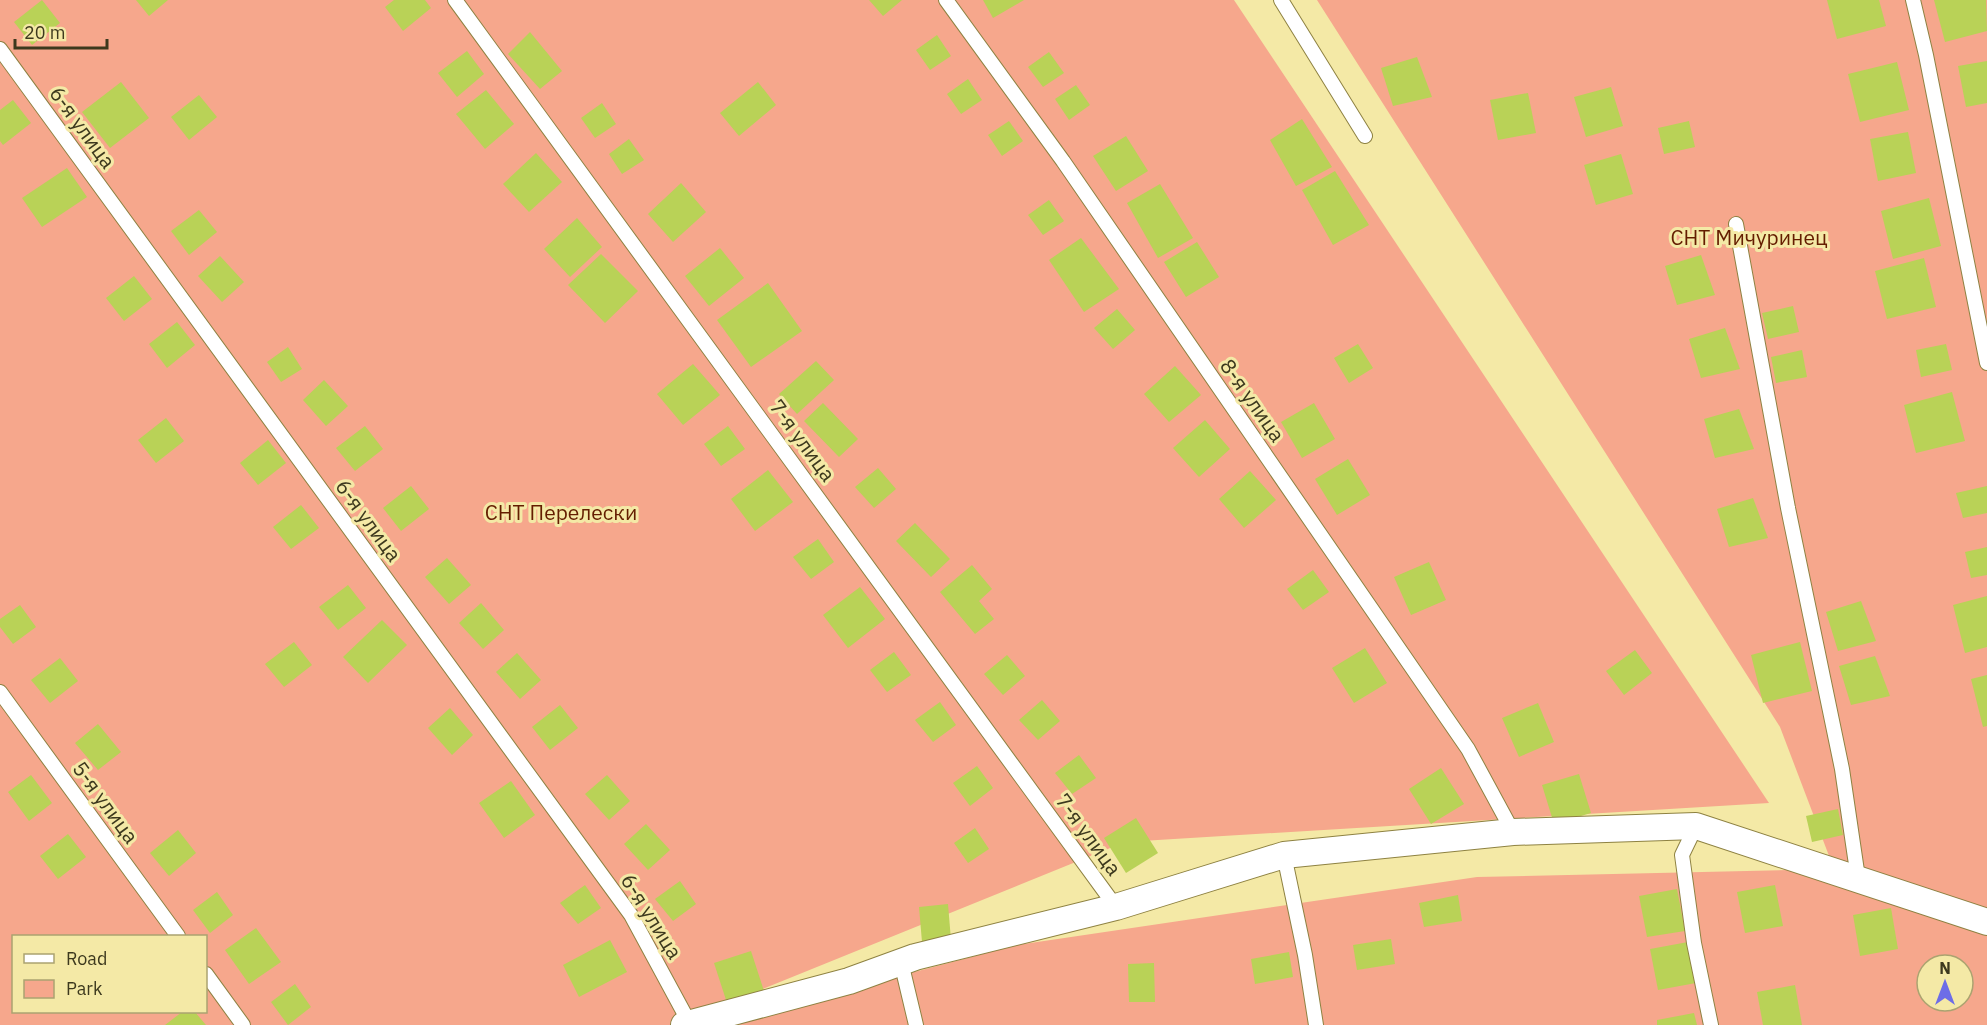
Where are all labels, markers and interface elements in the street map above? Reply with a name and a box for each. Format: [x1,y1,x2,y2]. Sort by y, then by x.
scale bar [15,12,106,50]
text: 20 m [24,21,66,44]
street label: 6-я улица [44,80,122,174]
park label: СНТ Мичуринец [1670,223,1828,251]
street label: 8-я улица [1214,353,1292,447]
street label: 7-я улица [764,393,842,487]
street label: 6-я улица [330,473,408,567]
park label: СНТ Перелески [485,498,637,526]
street label: 5-я улица [67,755,145,849]
street label: 7-я улица [1050,787,1128,881]
street label: 6-я улица [615,868,689,964]
legend [12,935,207,1013]
text: Road [66,947,107,970]
north arrow [1915,953,1975,1013]
text: N [1939,958,1951,978]
text: Park [66,977,103,1000]

